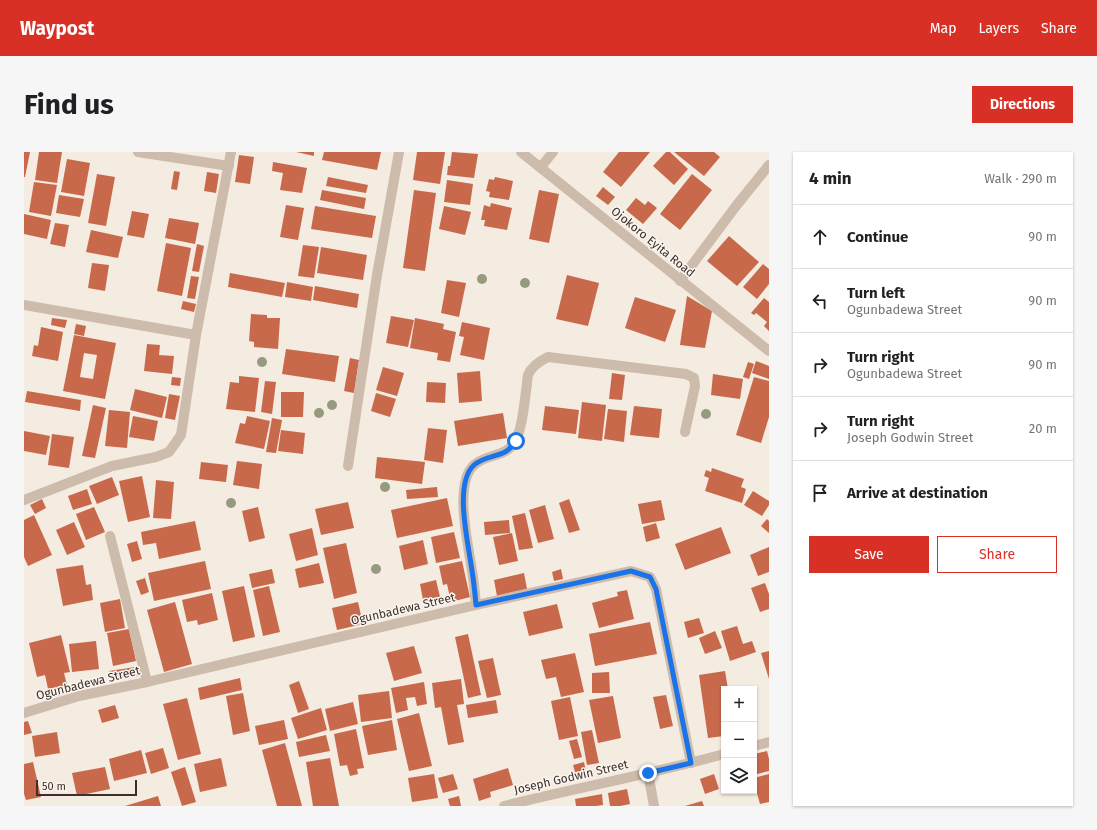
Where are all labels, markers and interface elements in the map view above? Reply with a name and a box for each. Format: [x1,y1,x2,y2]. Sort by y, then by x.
text: Waypost [20,17,94,40]
text: Map [930,20,956,37]
text: Layers [978,20,1019,37]
text: Share [1041,20,1077,37]
button: Directions [972,86,1073,123]
text: Find us [24,88,114,121]
text: 4 min [809,168,852,189]
text: Walk · 290 m [984,171,1057,186]
street label: Ojokoro Eyita Road [608,204,698,280]
icon: ahead [809,226,831,248]
text: Continue [847,228,908,246]
text: 90 m [1028,229,1057,244]
text: Turn left [847,284,905,302]
icon: left [809,290,831,312]
text: 90 m [1028,293,1057,308]
text: Ogunbadewa Street [847,302,962,317]
text: Turn right [847,348,914,366]
icon: right [809,354,831,376]
text: 90 m [1028,357,1057,372]
text: Ogunbadewa Street [847,366,962,381]
text: Turn right [847,412,914,430]
icon: right [809,418,831,440]
text: 20 m [1029,421,1057,436]
text: Joseph Godwin Street [847,430,973,445]
route start [507,432,525,450]
icon: arrive [809,482,831,504]
text: Arrive at destination [847,484,988,502]
button: Save [809,536,929,573]
button: Share [937,536,1057,573]
street label: Ogunbadewa Street [350,590,457,628]
street label: Ogunbadewa Street [35,663,142,703]
map controls [721,686,757,794]
button: + [721,686,757,722]
button: − [721,722,757,758]
street label: Joseph Godwin Street [513,757,630,797]
button: layers [721,758,757,794]
route end [639,764,657,782]
scale bar [36,778,137,797]
text: 50 m [42,780,66,793]

